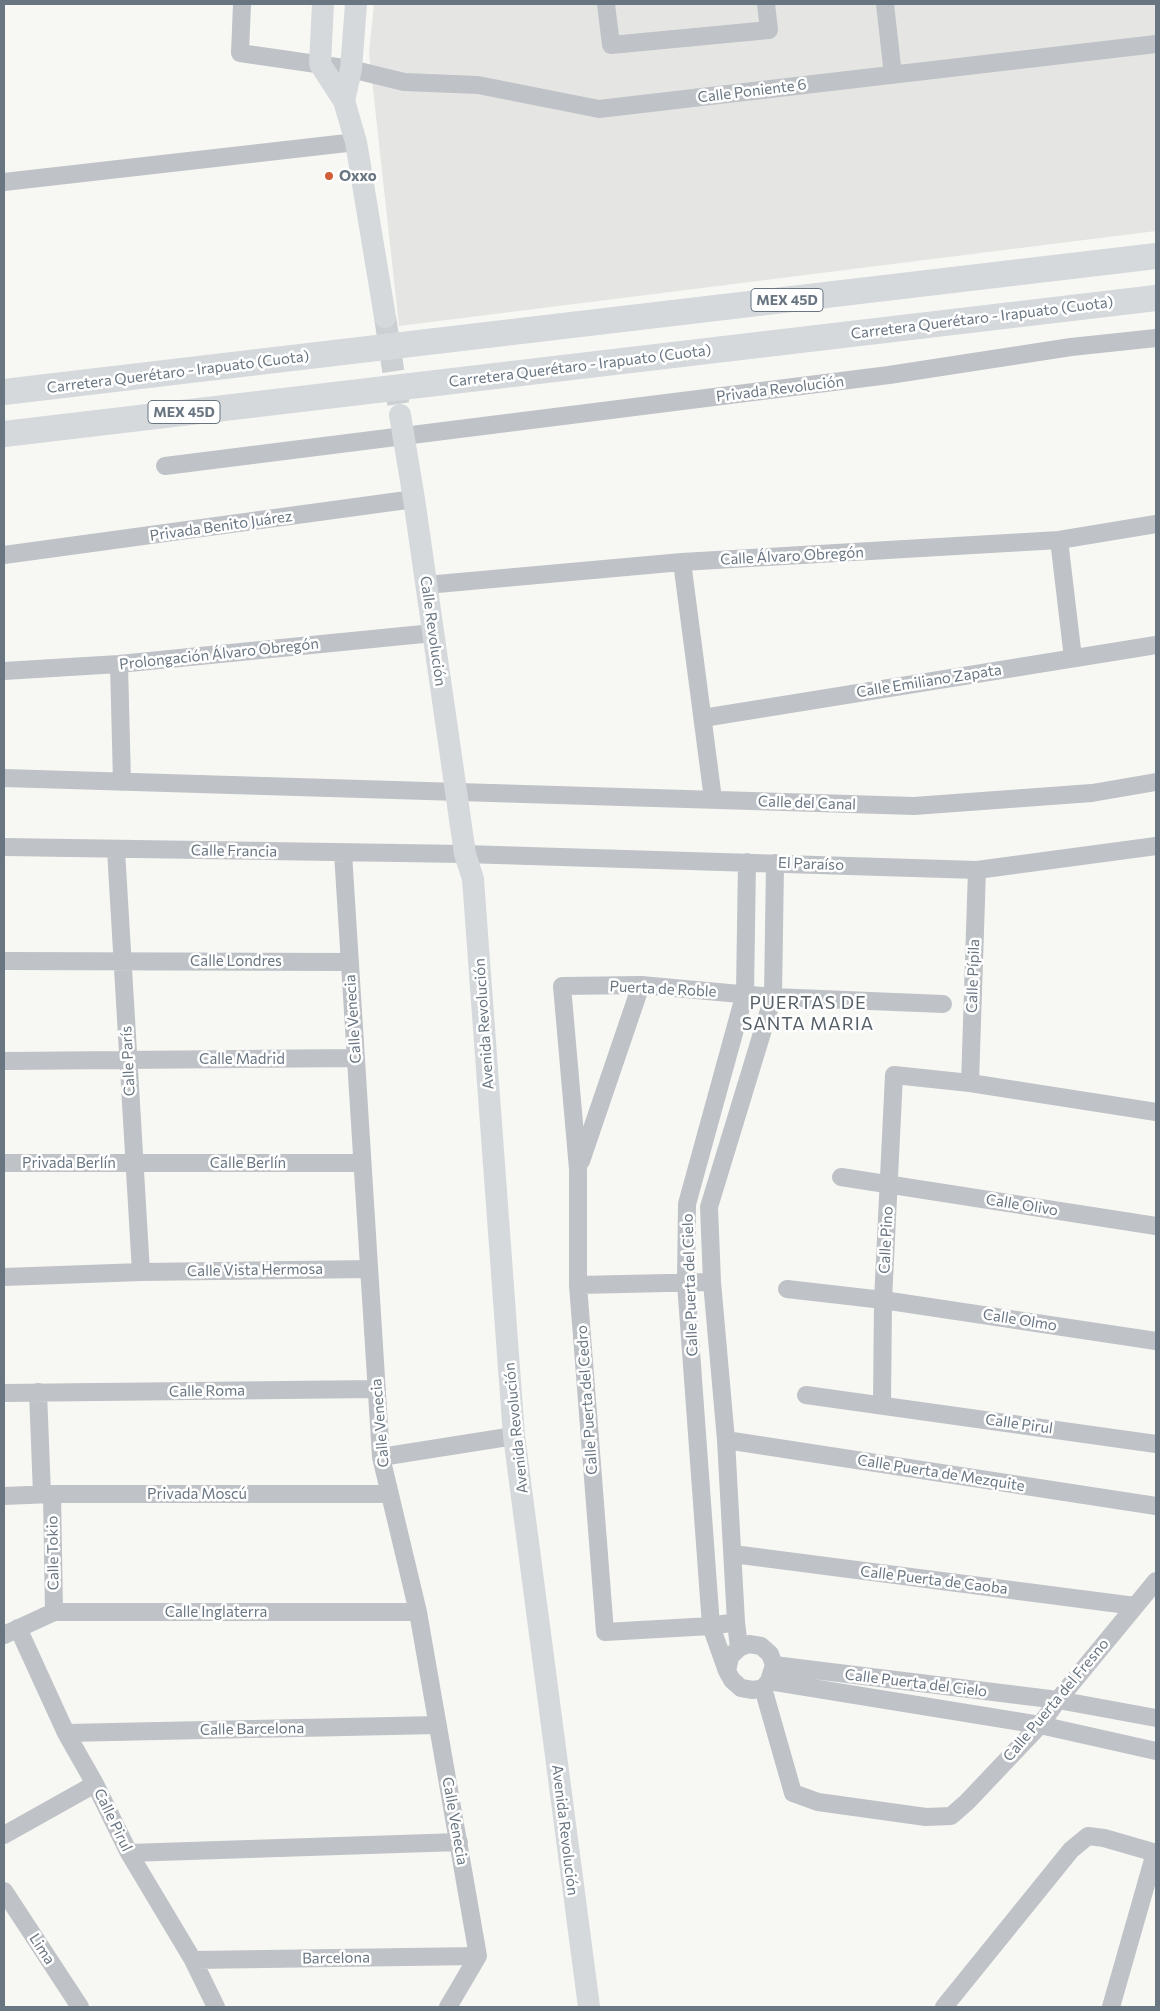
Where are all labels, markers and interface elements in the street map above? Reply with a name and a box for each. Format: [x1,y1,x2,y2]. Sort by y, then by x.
street label: Calle Poniente 6 [697,75,807,107]
place label: Oxxo [339,167,377,185]
marker: Oxxo [323,170,335,182]
road number: MEX 45D [751,288,823,312]
street label: Carretera Querétaro - Irapuato (Cuota) [850,293,1114,343]
street label: Carretera Querétaro - Irapuato (Cuota) [448,341,712,391]
street label: Carretera Querétaro - Irapuato (Cuota) [46,347,310,397]
street label: Privada Revolución [715,372,845,406]
road number: MEX 45D [148,401,220,424]
street label: Privada Benito Juárez [149,507,293,545]
street label: Calle Álvaro Obregón [720,543,864,569]
street label: Calle Revolución [416,575,450,687]
street label: Prolongación Álvaro Obregón [118,635,320,673]
street label: Calle Emiliano Zapata [855,661,1003,701]
street label: Calle del Canal [758,792,856,814]
street label: Calle Francia [191,841,277,861]
street label: El Paraíso [778,854,844,874]
street label: Calle Pípila [963,939,983,1013]
street label: Calle Londres [190,952,282,970]
street label: Avenida Revolución [470,958,498,1090]
street label: Calle Venecia [341,974,365,1064]
street label: Puerta de Roble [609,977,717,1001]
district label: PUERTAS DE SANTA MARIA [740,992,876,1034]
street label: Calle París [117,1025,139,1097]
street label: Calle Madrid [199,1050,285,1068]
street label: Privada Berlín [22,1154,116,1172]
street label: Calle Berlín [210,1154,286,1172]
street label: Calle Olivo [985,1190,1059,1220]
street label: Calle Pino [875,1206,897,1274]
street label: Calle Puerta del Cielo [679,1213,701,1357]
street label: Calle Vista Hermosa [187,1260,323,1280]
street label: Calle Olmo [982,1305,1058,1335]
street label: Calle Puerta del Cedro [573,1325,601,1475]
street label: Avenida Revolución [500,1362,532,1494]
street label: Calle Venecia [367,1378,393,1468]
street label: Calle Roma [169,1381,245,1401]
street label: Calle Pirul [984,1410,1054,1438]
street label: Calle Puerta de Mezquite [856,1451,1026,1495]
street label: Privada Moscú [147,1485,247,1503]
street label: Calle Tokio [43,1515,63,1591]
street label: Calle Puerta de Caoba [859,1562,1009,1598]
street label: Calle Inglaterra [165,1603,267,1621]
street label: Calle Puerta del Fresno [999,1635,1113,1765]
street label: Calle Puerta del Cielo [844,1665,988,1701]
street label: Calle Barcelona [200,1719,304,1739]
street label: Avenida Revolución [548,1764,582,1896]
street label: Calle Venecia [438,1775,472,1867]
street label: Calle Pirul [90,1786,136,1854]
street label: Lima [25,1930,59,1968]
street label: Barcelona [302,1948,370,1968]

